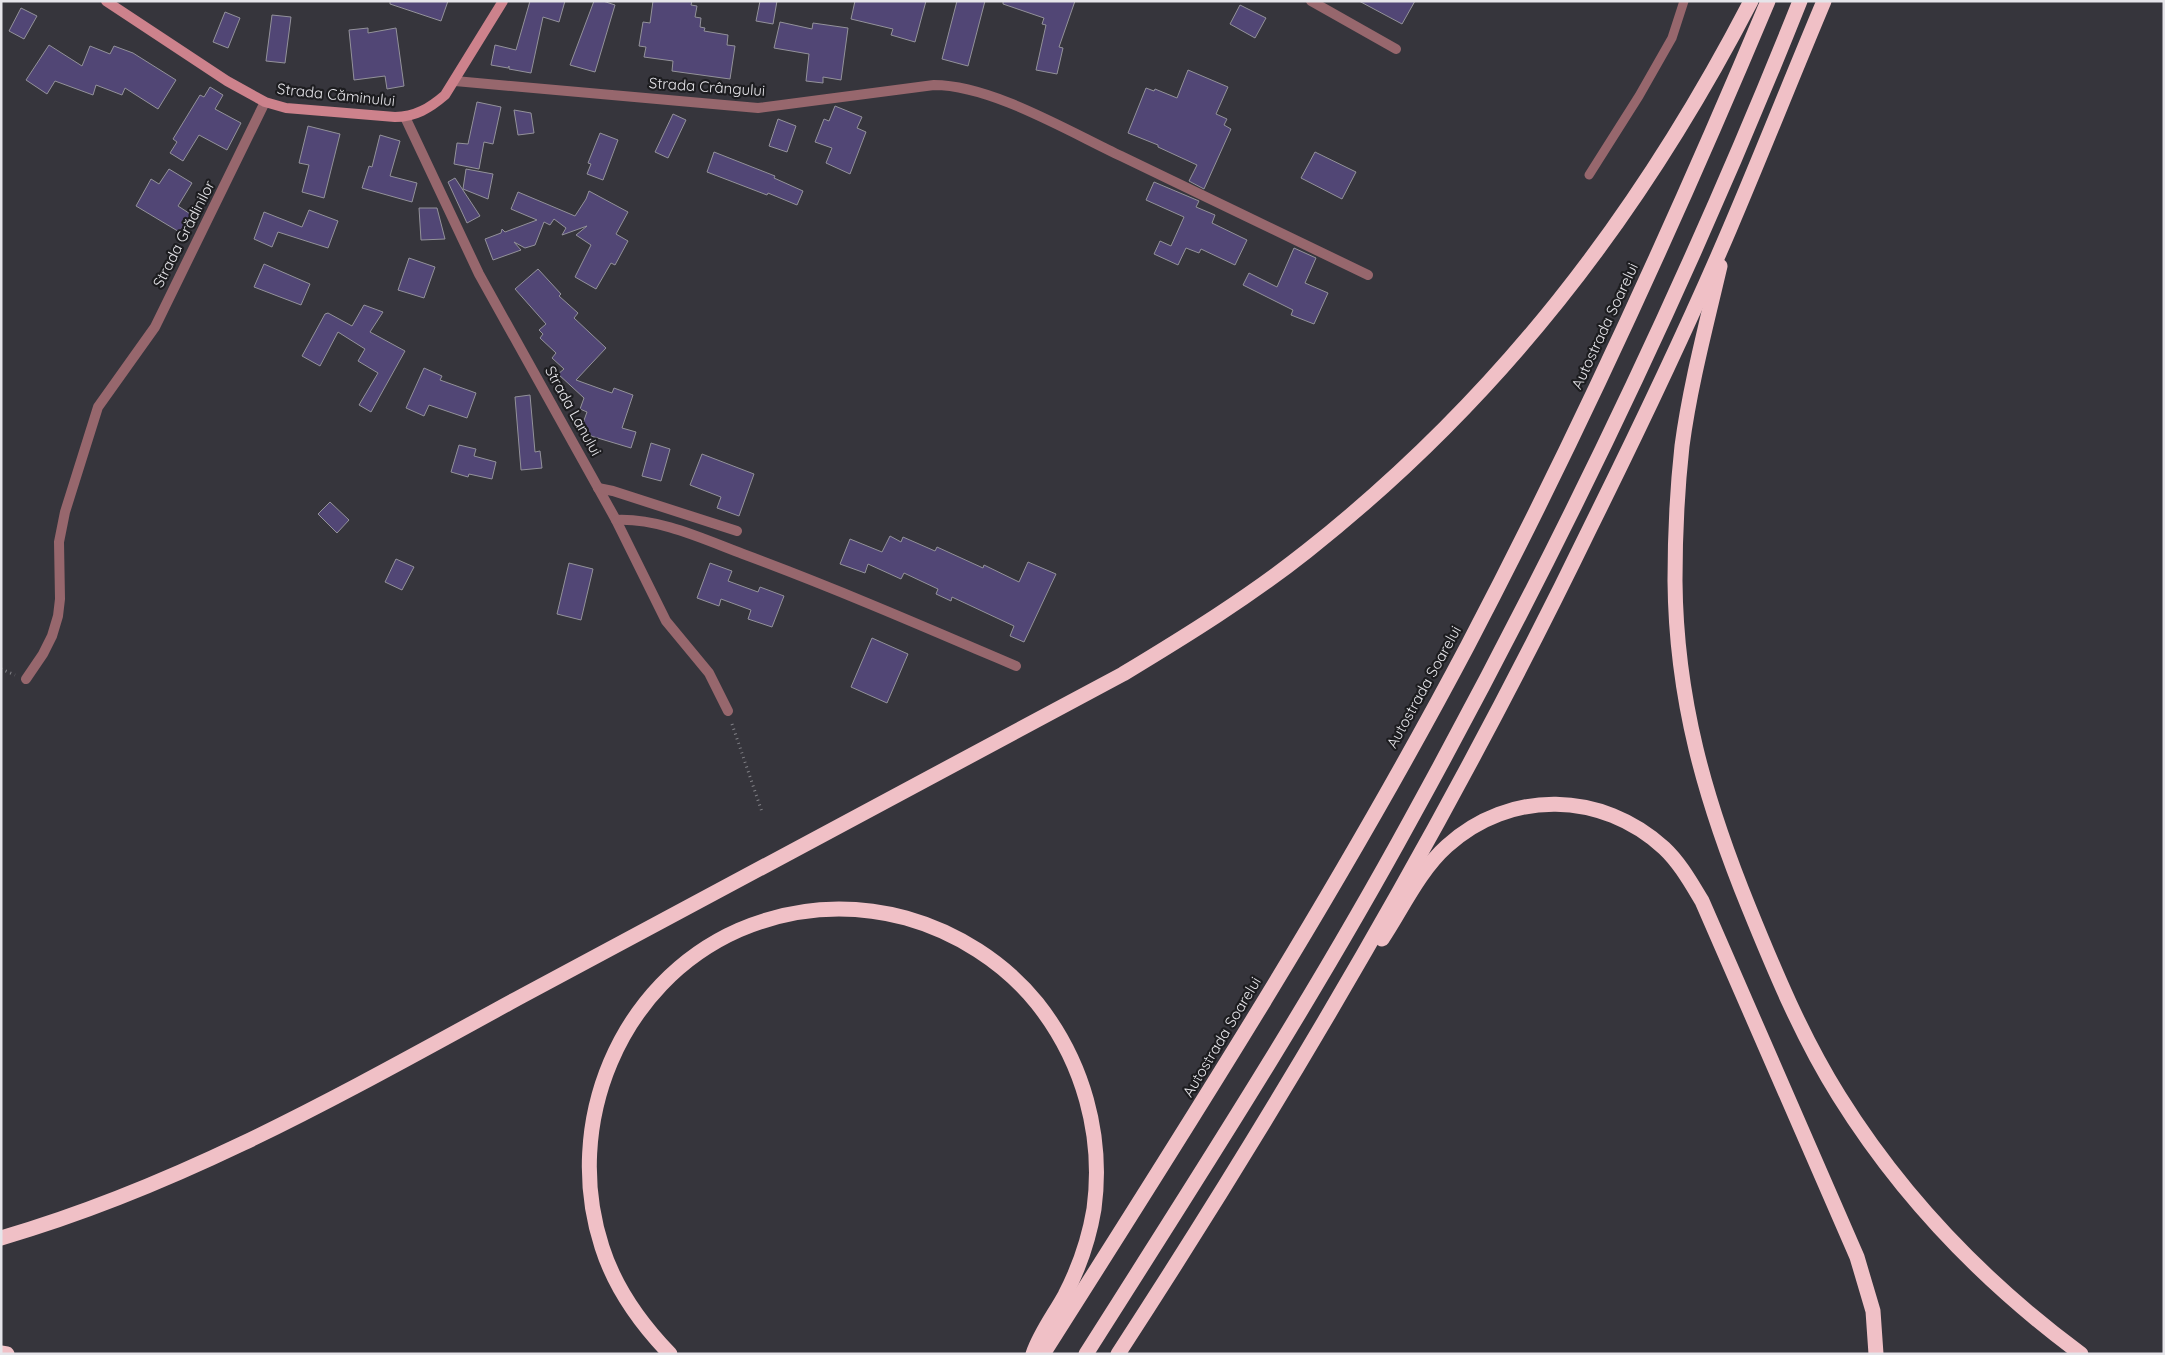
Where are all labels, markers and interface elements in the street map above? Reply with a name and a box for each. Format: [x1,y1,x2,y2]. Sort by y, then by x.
street label: Strada Crângului [648,73,766,100]
street label: Strada Căminului [276,79,396,110]
street label: Strada Grădinilor [148,177,219,291]
street label: Autostrada Soarelui [1567,260,1642,392]
street label: Strada Lanului [541,362,606,459]
street label: Autostrada Soarelui [1382,622,1465,751]
street label: Autostrada Soarelui [1178,973,1265,1100]

